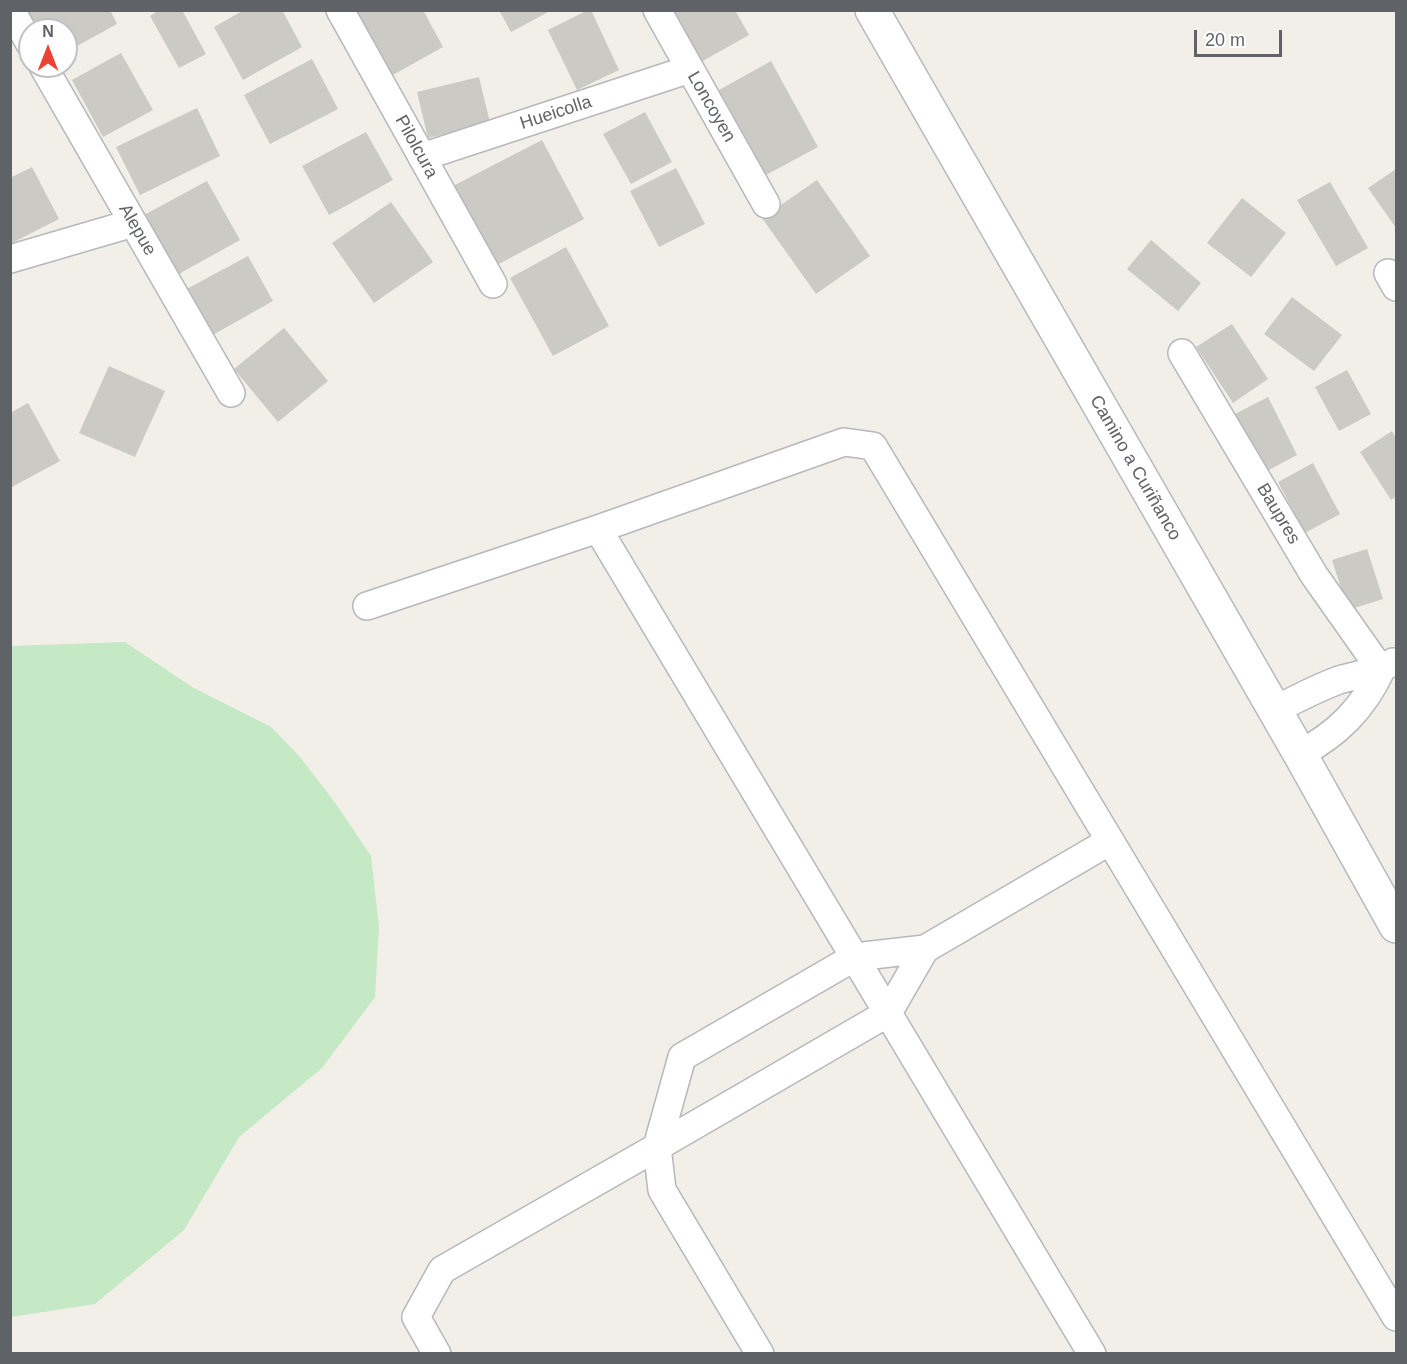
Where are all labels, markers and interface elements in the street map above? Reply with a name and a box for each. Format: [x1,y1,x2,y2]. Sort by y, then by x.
north arrow [18,18,78,78]
scale bar [1197,18,1286,56]
text: N [42,23,54,40]
text: 20 m [1205,30,1245,50]
street label: Loncoyen [682,68,740,146]
street label: Hueicolla [517,91,595,135]
street label: Pilolcura [390,112,442,182]
street label: Alepue [114,200,160,260]
street label: Camino a Curiñanco [1085,392,1185,544]
street label: Baupres [1251,480,1305,548]

